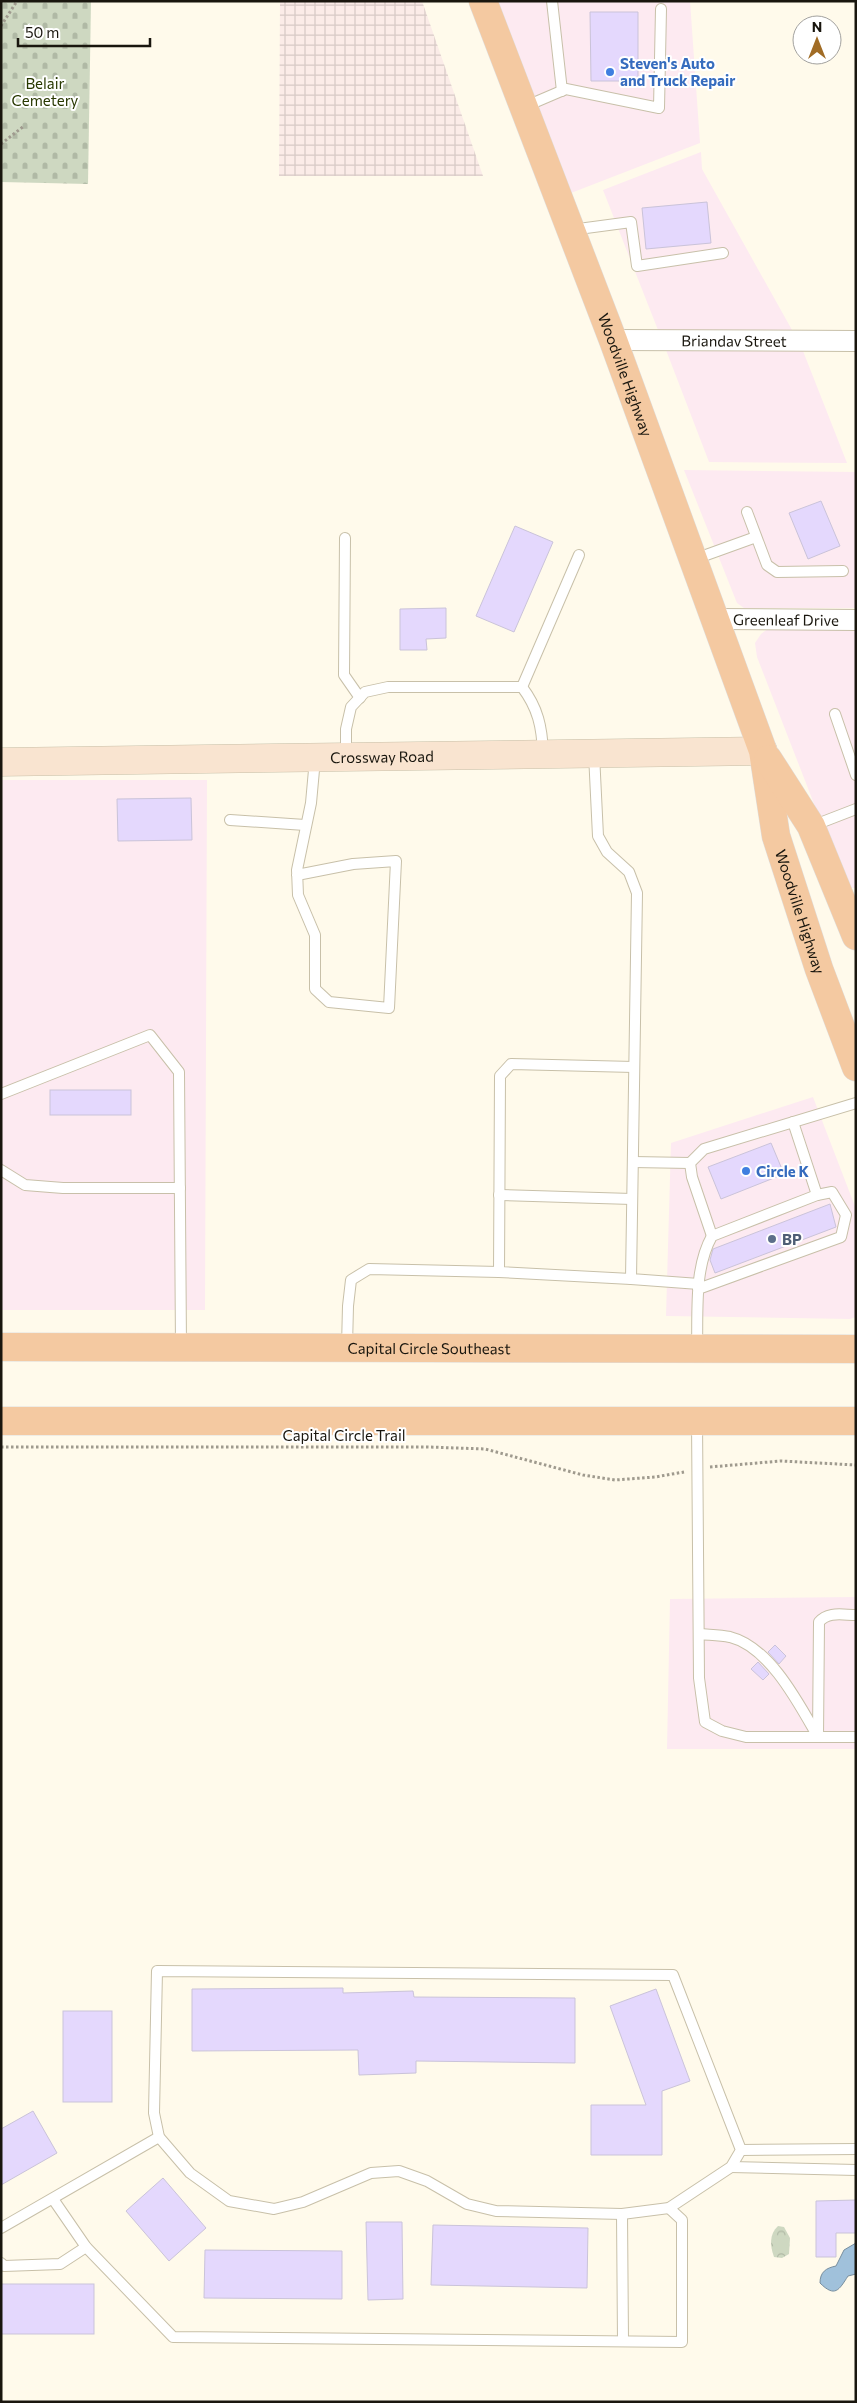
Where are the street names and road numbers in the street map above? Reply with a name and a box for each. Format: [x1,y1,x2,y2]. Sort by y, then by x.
street label: Woodville Highway [595,311,656,439]
street label: Briandav Street [681,331,787,350]
street label: Greenleaf Drive [733,610,839,629]
street label: Crossway Road [330,747,434,766]
street label: Woodville Highway [772,847,829,977]
street label: Capital Circle Southeast [347,1339,511,1357]
street label: Capital Circle Trail [282,1426,406,1444]

